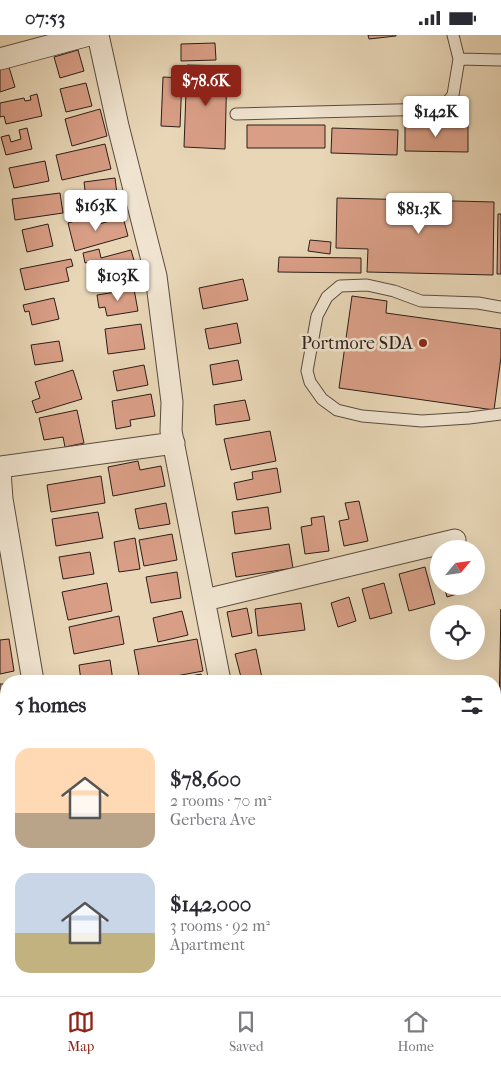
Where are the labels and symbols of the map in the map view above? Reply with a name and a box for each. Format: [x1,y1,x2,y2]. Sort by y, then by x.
pin: $78.6K [165,65,247,107]
pin: $142K [401,96,471,138]
pin: $163K [61,189,131,232]
pin: $81.3K [378,193,460,235]
pin: $103K [83,259,153,302]
place label: Portmore SDA [301,333,413,354]
marker: Portmore SDA [417,337,429,349]
north arrow [430,540,485,595]

